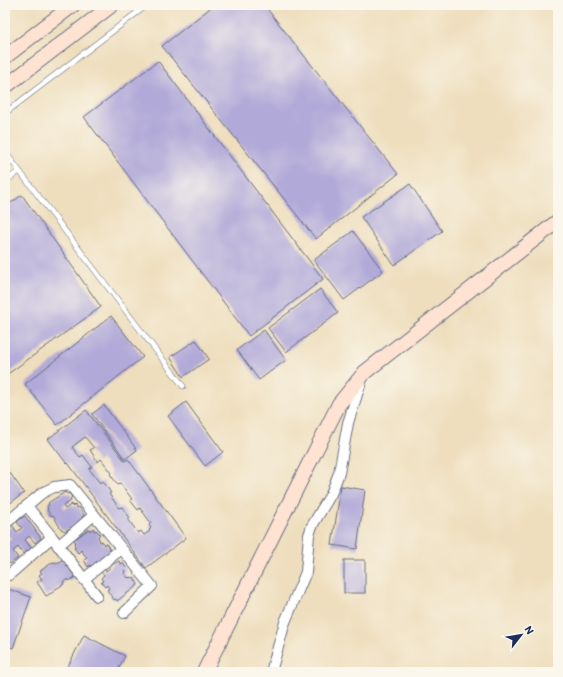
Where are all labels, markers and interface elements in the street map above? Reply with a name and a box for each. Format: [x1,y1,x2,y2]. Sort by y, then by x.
north arrow [501,615,541,655]
text: N [522,624,537,637]

